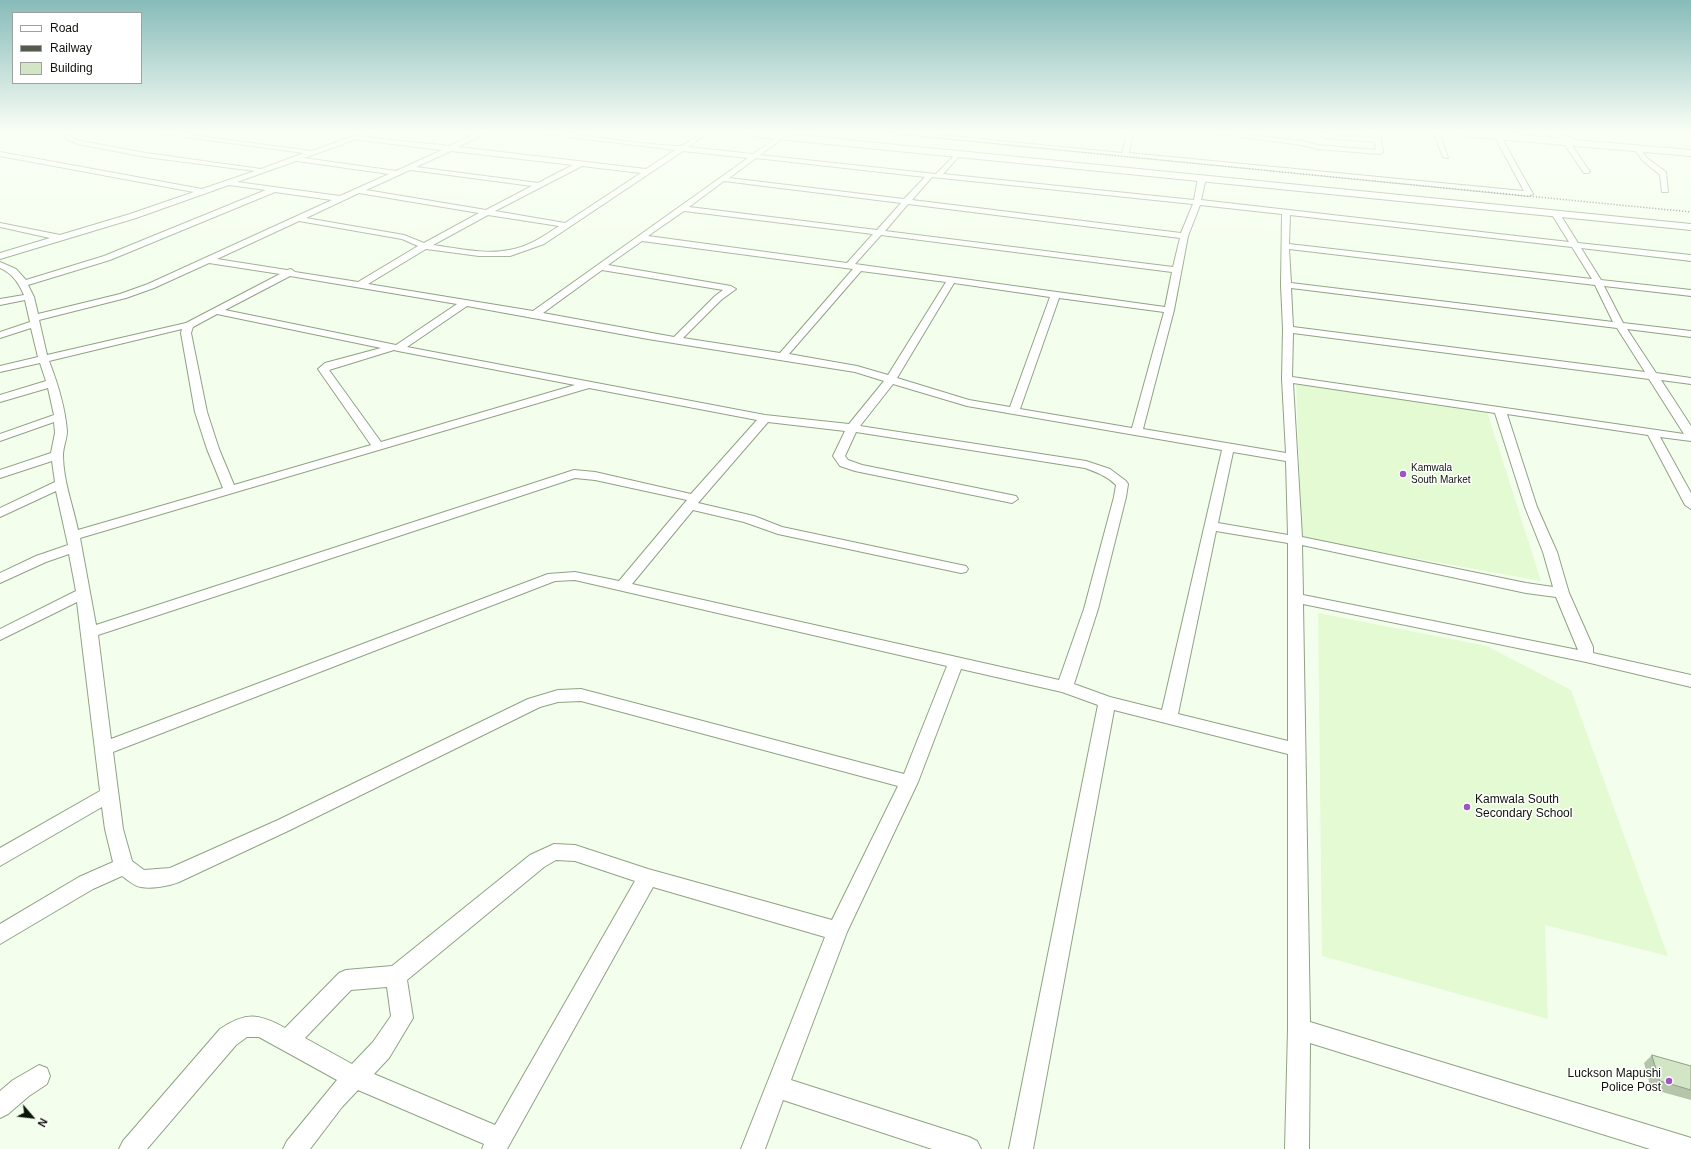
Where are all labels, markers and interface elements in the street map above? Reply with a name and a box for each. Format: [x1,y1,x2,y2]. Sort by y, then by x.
legend [12,12,142,84]
text: Road [50,21,79,35]
text: Railway [50,41,92,55]
text: Building [50,61,93,75]
place label: Kamwala South Market [1411,462,1470,486]
marker: Kamwala South Market [1398,469,1408,479]
place label: Kamwala South Secondary School [1475,793,1572,821]
marker: Kamwala South Secondary School [1462,802,1472,812]
place label: Luckson Mapushi Police Post [1568,1067,1661,1095]
marker: Luckson Mapushi Police Post [1664,1076,1674,1086]
north arrow [12,1097,52,1137]
text: N [35,1116,50,1129]

